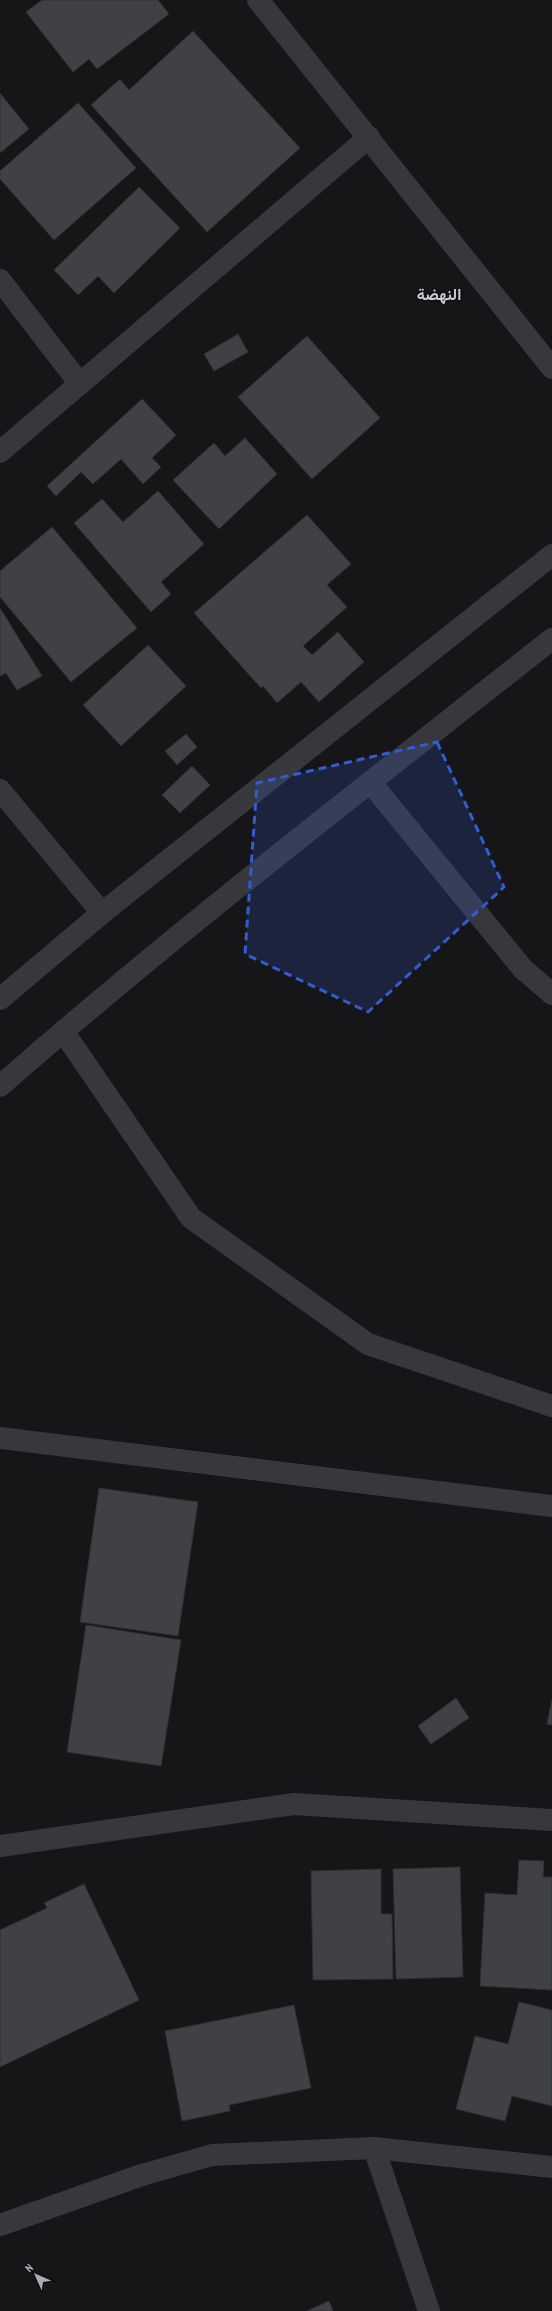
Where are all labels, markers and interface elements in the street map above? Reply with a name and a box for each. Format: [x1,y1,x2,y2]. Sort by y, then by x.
district label: النهضة [417,284,461,305]
north arrow [16,2255,56,2295]
text: N [22,2261,36,2275]

